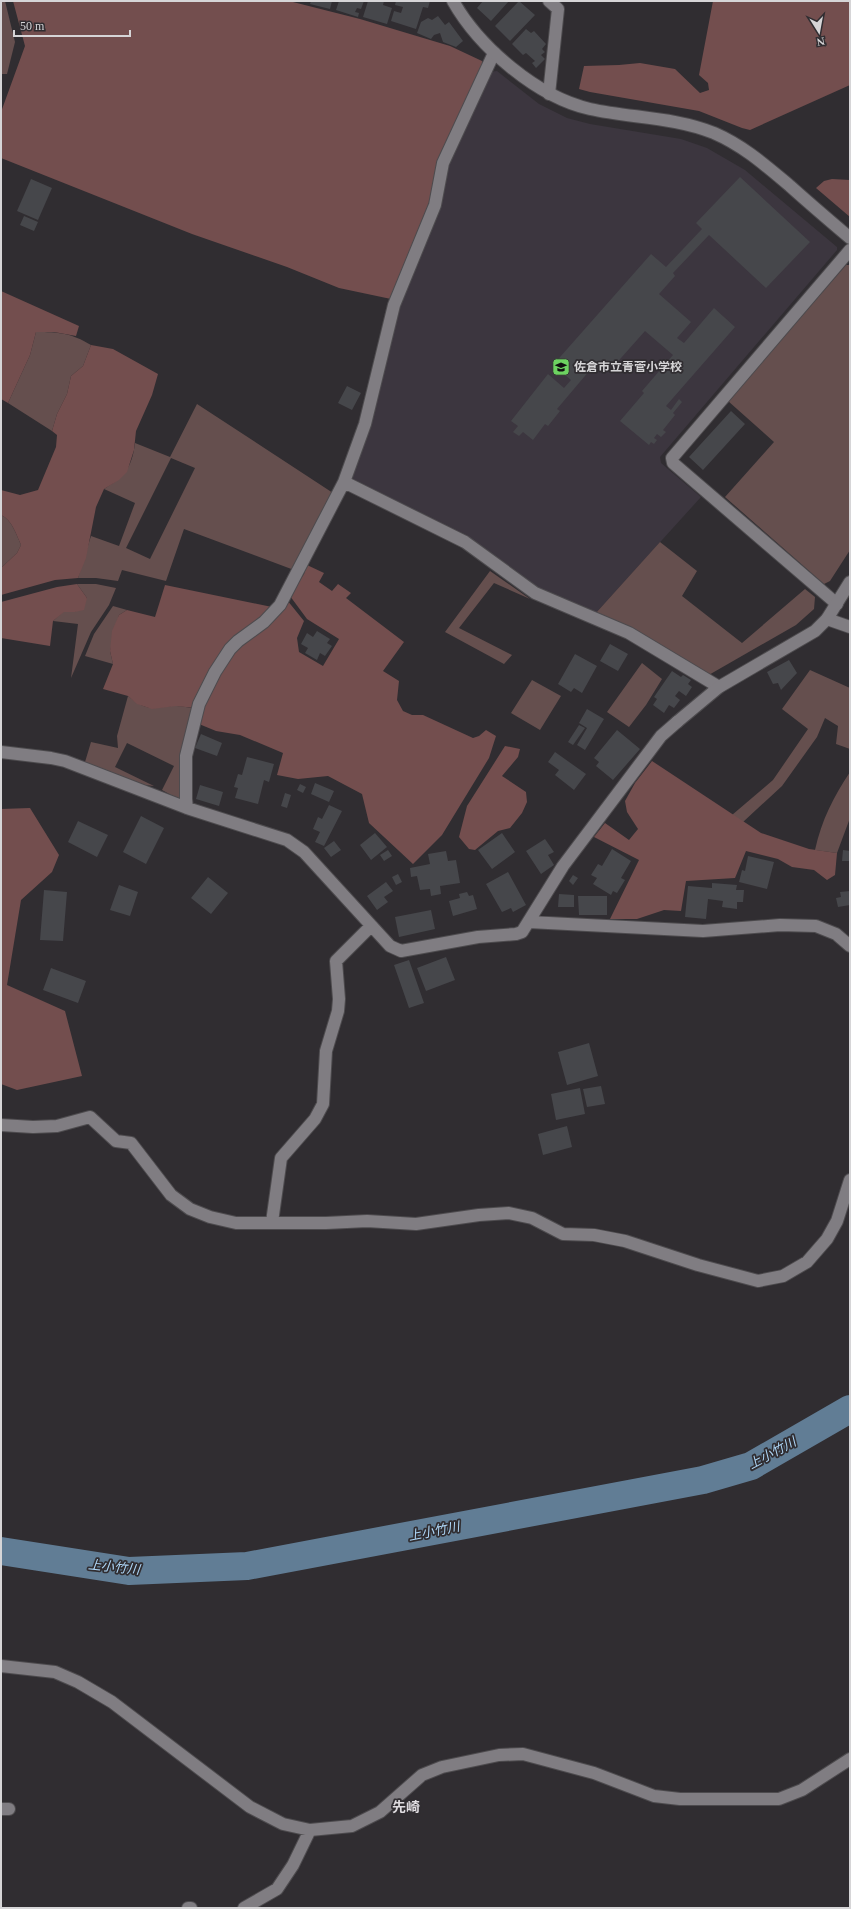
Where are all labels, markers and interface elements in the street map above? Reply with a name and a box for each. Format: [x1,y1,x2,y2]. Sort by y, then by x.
scale bar [14,12,130,38]
north arrow [799,12,839,52]
text: 50 m [20,19,45,33]
text: N [816,35,826,48]
school or university icon: 佐倉市立青菅小学校 [551,357,571,377]
place label: 佐倉市立青菅小学校 [574,360,682,374]
water label: 上小竹川 [746,1433,800,1472]
water label: 上小竹川 [407,1518,463,1543]
water label: 上小竹川 [87,1557,143,1577]
district label: 先崎 [392,1800,420,1815]

